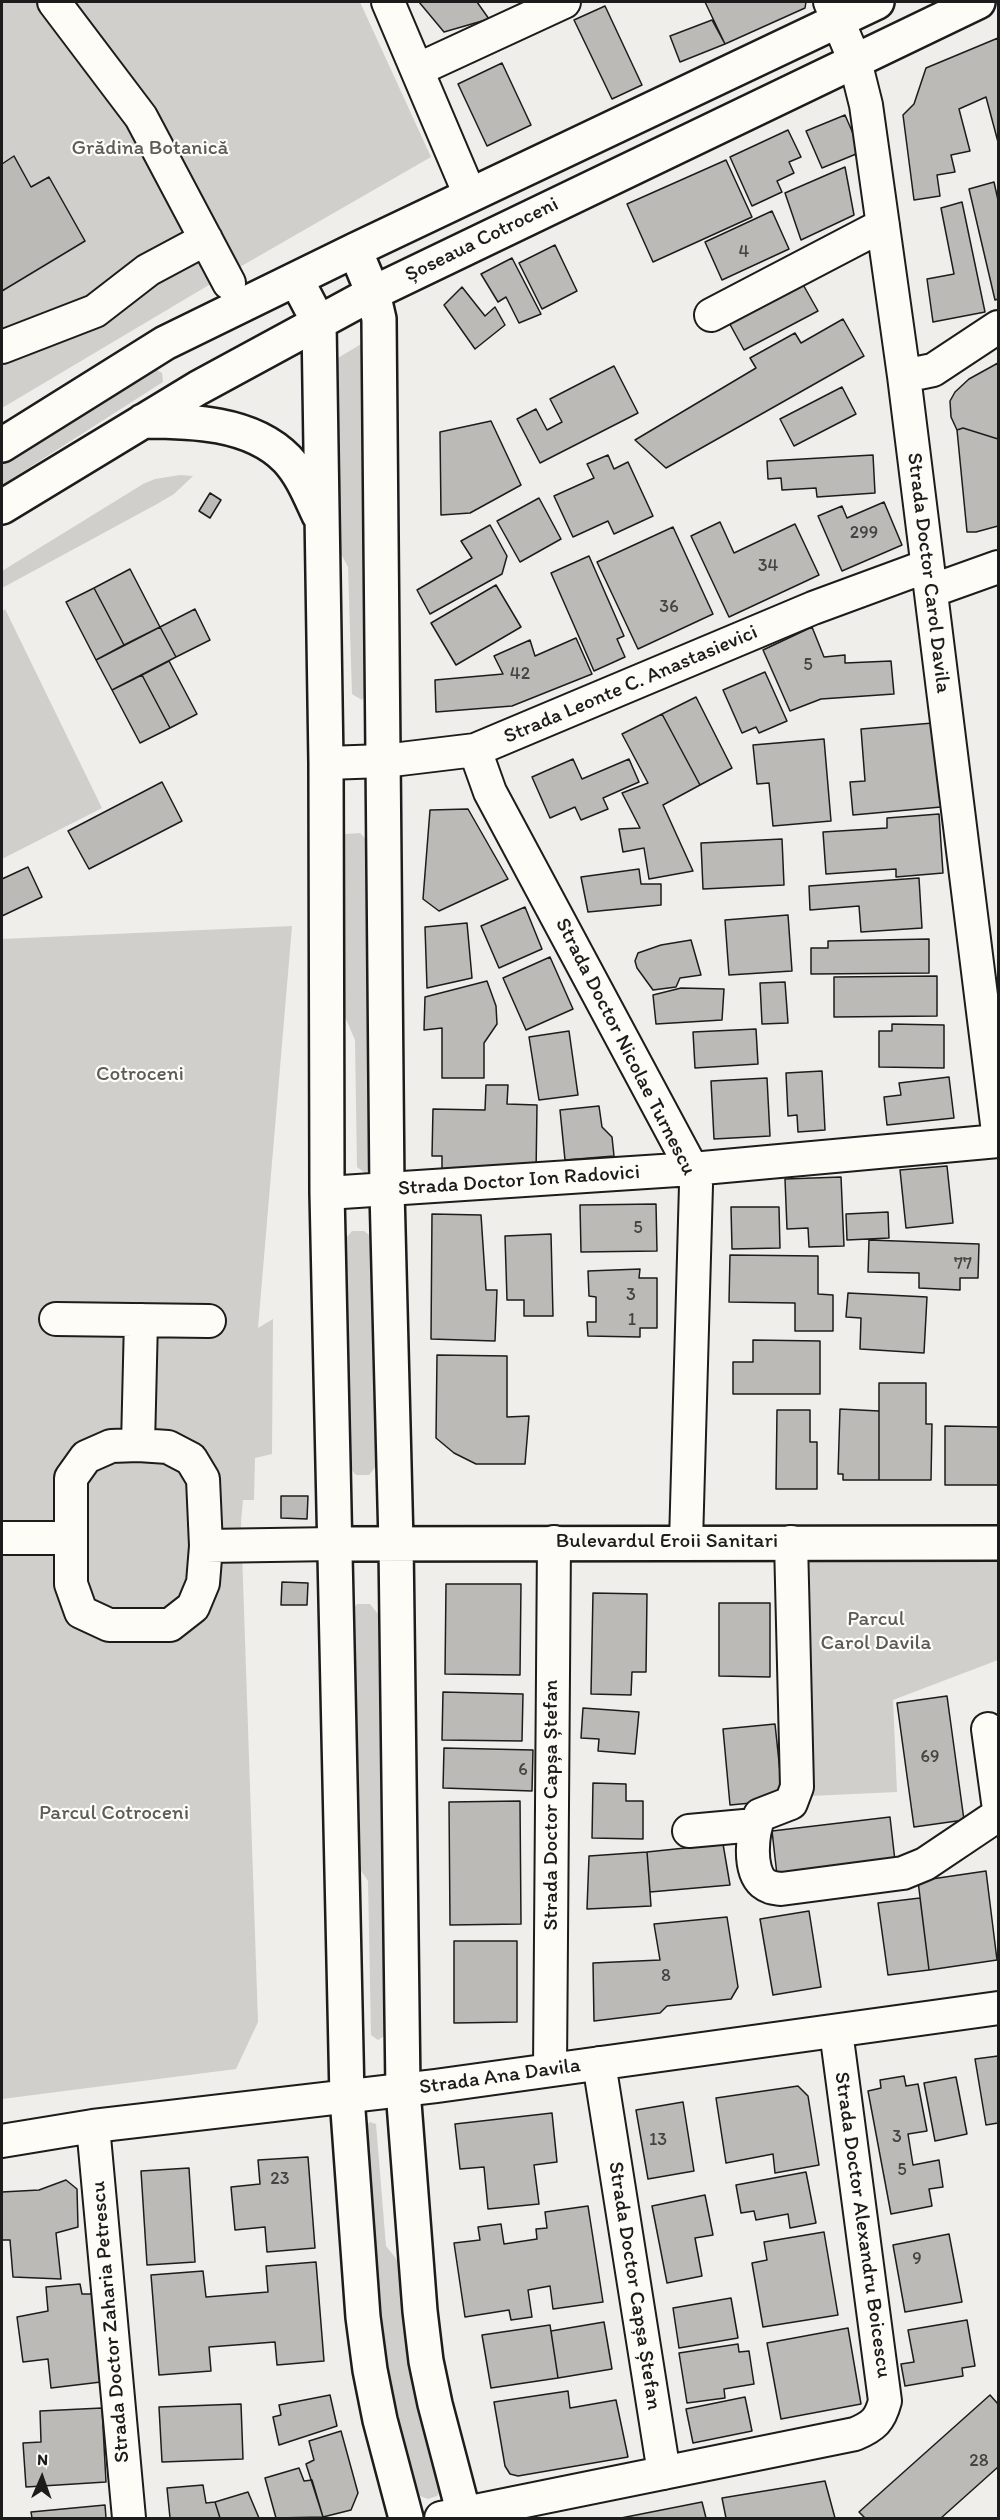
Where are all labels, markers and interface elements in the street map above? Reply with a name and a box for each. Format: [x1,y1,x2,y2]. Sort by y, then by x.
park label: Grădina Botanică [71,136,229,162]
street label: Șoseaua Cotroceni [401,192,563,288]
house number: 4 [739,241,749,263]
street label: Strada Doctor Carol Davila [901,451,955,695]
house number: 299 [850,522,878,544]
house number: 34 [758,555,778,577]
house number: 36 [659,596,679,618]
street label: Strada Leonte C. Anastasievici [500,620,762,750]
house number: 5 [803,654,813,676]
house number: 42 [510,663,530,685]
street label: Strada Doctor Nicolae Turnescu [549,914,701,1180]
park label: Cotroceni [96,1062,184,1088]
street label: Strada Doctor Ion Radovici [397,1160,641,1202]
house number: 5 [633,1217,643,1239]
house number: 77 [954,1253,972,1275]
house number: 3 [626,1284,636,1306]
house number: 1 [628,1309,636,1331]
street label: Bulevardul Eroii Sanitari [556,1529,778,1555]
park label: Parcul Carol Davila [821,1607,931,1657]
street label: Strada Doctor Capșa Ștefan [539,1680,565,1930]
house number: 69 [921,1746,939,1768]
house number: 6 [518,1759,528,1781]
park label: Parcul Cotroceni [39,1801,189,1827]
house number: 8 [661,1965,671,1987]
street label: Strada Ana Davila [418,2053,582,2101]
street label: Strada Doctor Alexandru Boicescu [828,2070,896,2380]
house number: 3 [892,2126,902,2148]
house number: 13 [649,2129,667,2151]
house number: 5 [897,2159,907,2181]
street label: Strada Doctor Capșa Ștefan [602,2160,666,2412]
house number: 23 [270,2168,290,2190]
street label: Strada Doctor Zaharia Petrescu [86,2180,136,2464]
house number: 9 [912,2248,922,2270]
north arrow [12,2448,72,2508]
text: N [37,2450,48,2469]
house number: 28 [969,2450,989,2472]

